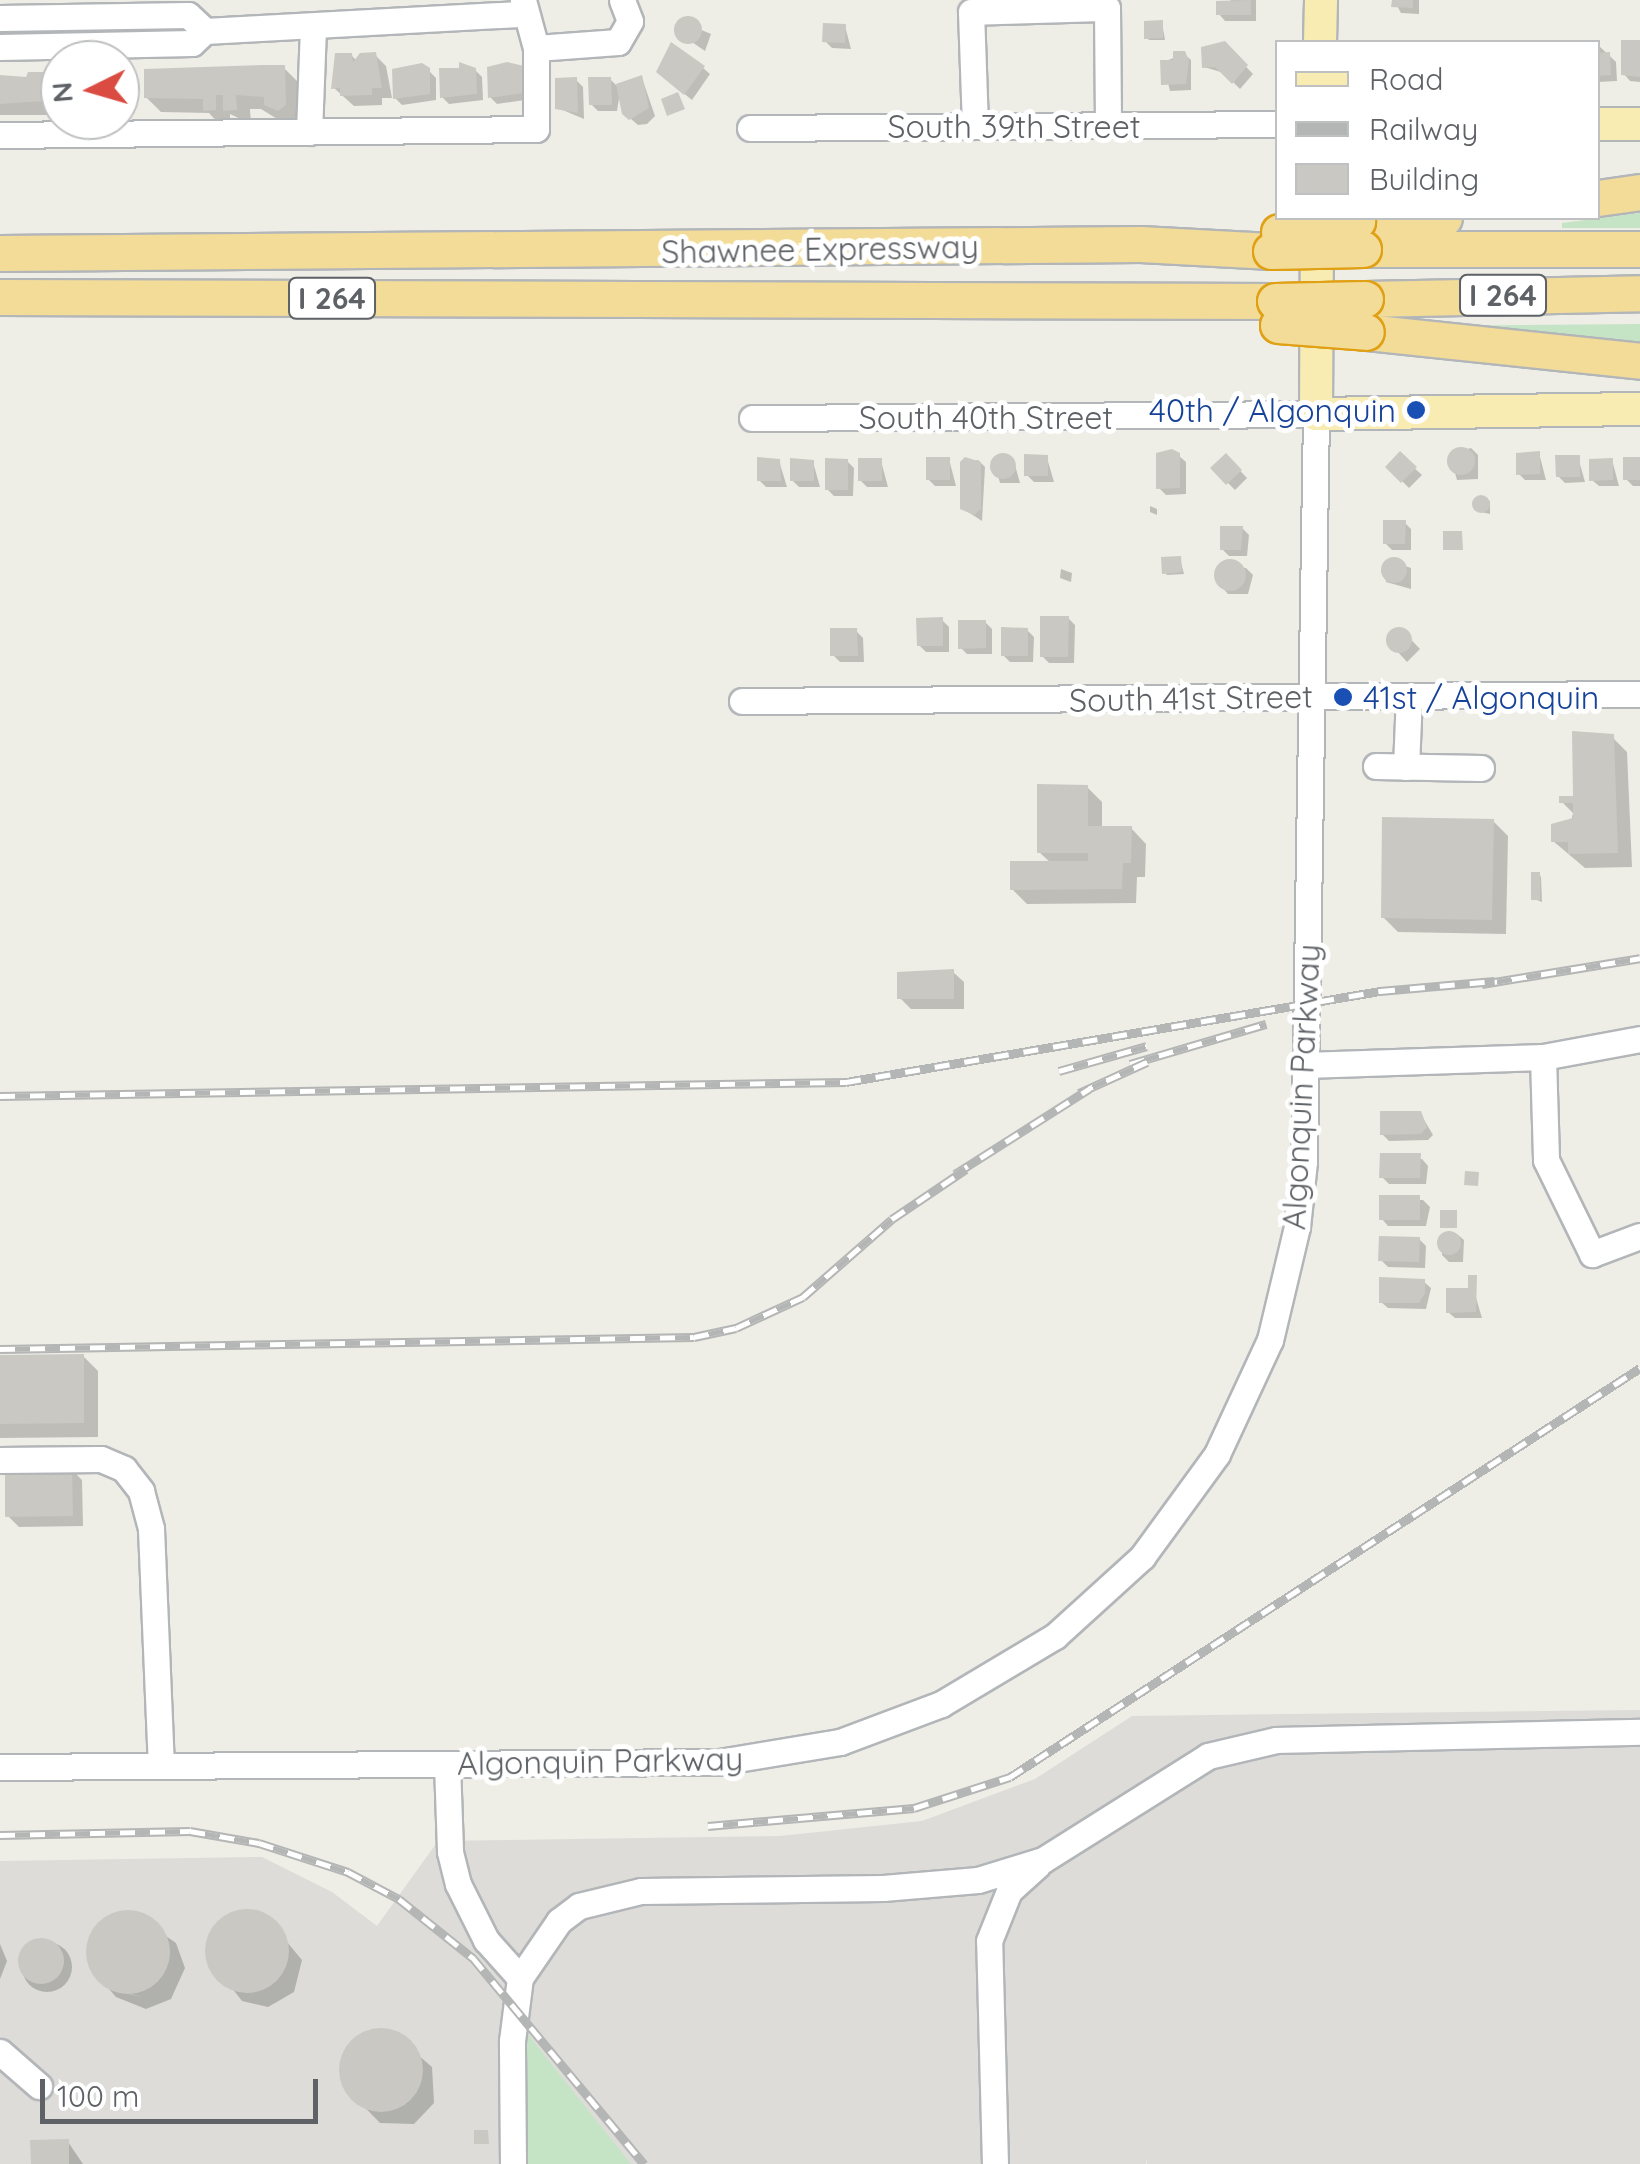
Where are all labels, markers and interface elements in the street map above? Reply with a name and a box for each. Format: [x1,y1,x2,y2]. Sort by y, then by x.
north arrow [40,40,140,140]
legend [1275,40,1600,220]
text: Road [1369,60,1443,98]
text: N [43,81,80,104]
street label: South 39th Street [887,107,1141,145]
text: Railway [1369,110,1478,148]
text: Building [1369,160,1479,198]
street label: Shawnee Expressway [661,227,979,271]
road number: I 264 [1458,270,1548,320]
road number: I 264 [287,273,377,323]
place label: 40th / Algonquin [1149,391,1396,429]
street label: South 40th Street [859,398,1113,436]
marker: 40th / Algonquin [1405,399,1427,421]
street label: South 41st Street [1069,677,1313,719]
place label: 41st / Algonquin [1363,678,1599,716]
marker: 41st / Algonquin [1332,686,1354,708]
street label: Algonquin Parkway [1274,943,1328,1231]
street label: Algonquin Parkway [457,1739,743,1783]
scale bar [45,2059,322,2121]
text: 100 m [57,2077,139,2115]

